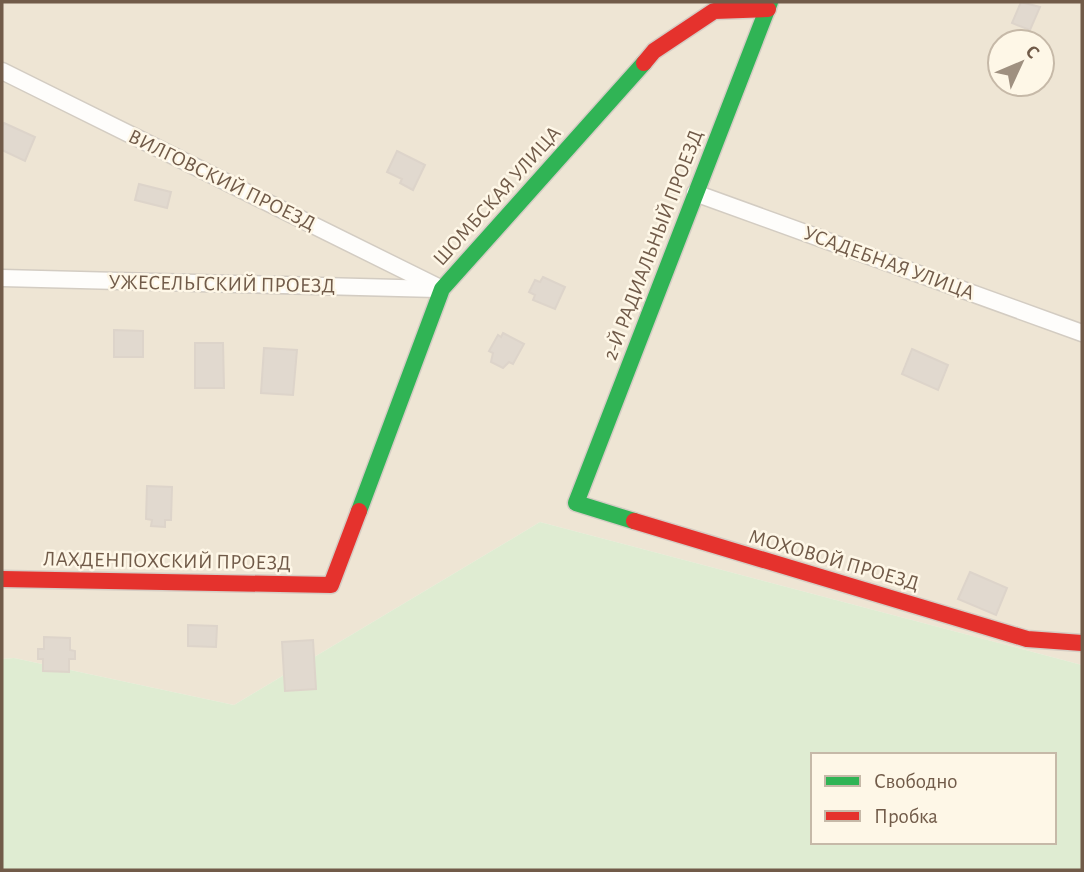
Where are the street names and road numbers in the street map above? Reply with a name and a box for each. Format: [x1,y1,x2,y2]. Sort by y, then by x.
street label: ШОМБСКАЯ УЛИЦА [429,122,565,270]
street label: ВИЛГОВСКИЙ ПРОЕЗД [125,125,319,234]
street label: 2-Й РАДИАЛЬНЫЙ ПРОЕЗД [598,127,707,363]
street label: УСАДЕБНАЯ УЛИЦА [801,222,977,304]
street label: УЖЕСЕЛЬГСКИЙ ПРОЕЗД [109,271,335,296]
street label: МОХОВОЙ ПРОЕЗД [746,525,922,594]
street label: ЛАХДЕНПОХСКИЙ ПРОЕЗД [43,547,291,574]

